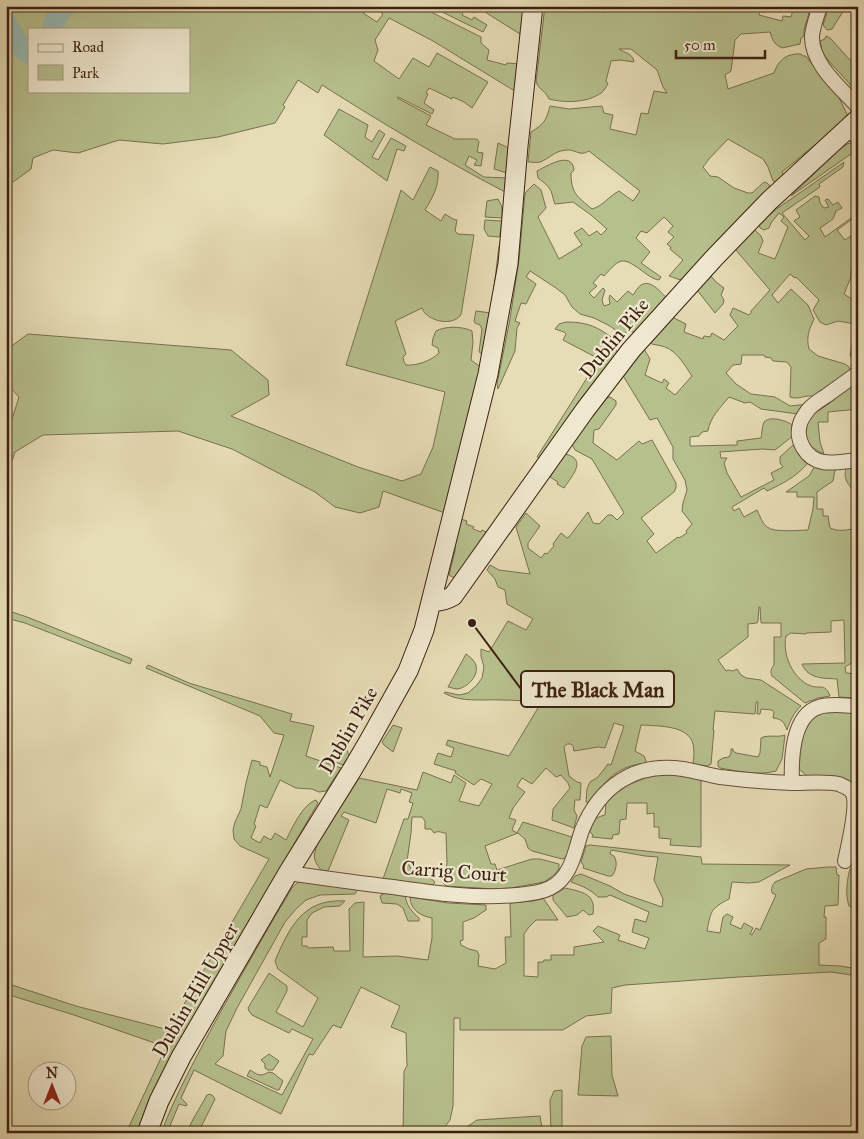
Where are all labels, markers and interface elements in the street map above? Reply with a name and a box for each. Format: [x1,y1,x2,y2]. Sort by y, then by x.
legend [28,28,190,92]
scale bar [676,28,765,60]
text: 50 m [684,36,716,54]
text: Road [72,38,104,56]
text: Park [72,64,99,82]
street label: Dublin Pike [574,293,654,383]
callout: The Black Man [521,671,674,707]
text: The Black Man [531,677,665,703]
street label: Dublin Pike [313,682,383,778]
street label: Carrig Court [401,855,507,888]
street label: Dublin Hill Upper [147,918,243,1062]
north arrow [28,1062,78,1112]
text: N [46,1065,58,1082]

